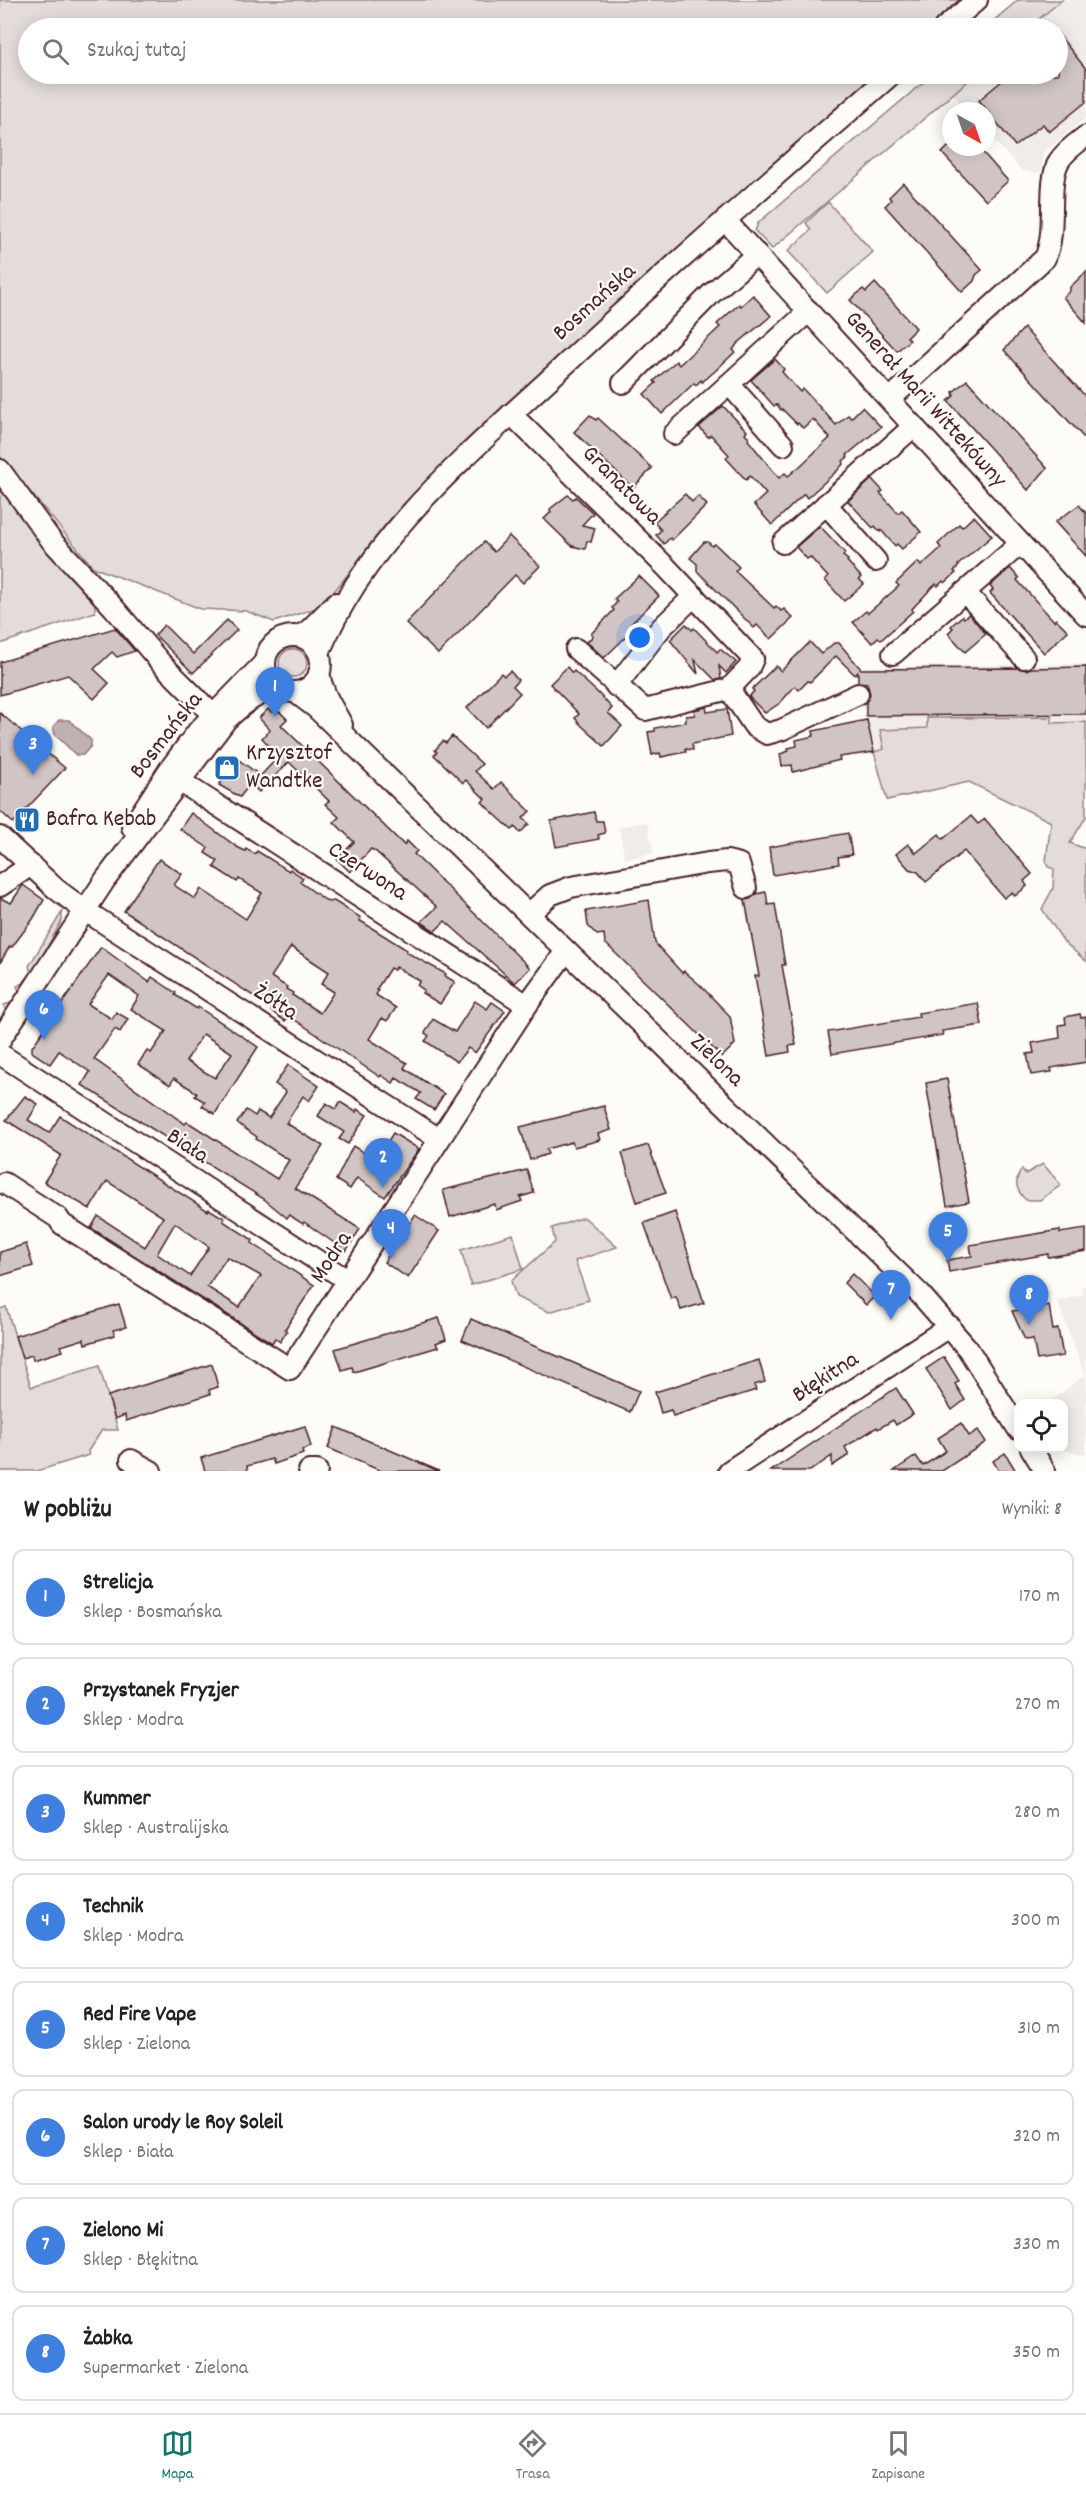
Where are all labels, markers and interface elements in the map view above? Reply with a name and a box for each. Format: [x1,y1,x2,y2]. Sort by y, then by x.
search box [18,18,1068,84]
icon: search [39,35,72,68]
text: Szukaj tutaj [87,36,186,67]
north arrow [942,102,996,156]
street label: Bosmańska [546,256,645,350]
street label: Generał Marii Wittekówny [836,304,1015,497]
street label: Granatowa [573,438,669,534]
your location [625,623,654,652]
pin: 1 [256,668,294,717]
street label: Bosmańska [122,685,212,787]
pin: 3 [14,726,52,775]
place label: Krzysztof Wandtke [246,737,333,799]
shop icon: Krzysztof Wandtke [212,753,242,783]
place label: Bafra Kebab [46,803,156,837]
restaurant icon: Bafra Kebab [12,805,42,835]
street label: Czerwona [320,834,414,911]
street label: Żółta [246,976,305,1031]
pin: 6 [24,990,63,1040]
street label: Zielona [681,1026,751,1096]
street label: Biała [159,1121,215,1174]
pin: 2 [364,1138,403,1188]
pin: 4 [372,1210,410,1259]
pin: 5 [928,1212,968,1262]
street label: Modra [302,1225,362,1291]
pin: 7 [872,1270,910,1320]
pin: 8 [1010,1276,1048,1325]
street label: Błękitna [786,1343,867,1412]
map controls [1014,1399,1068,1453]
button: locate [1014,1399,1068,1453]
text: W pobliżu [24,1492,112,1529]
text: Wyniki: 8 [1002,1496,1062,1524]
text: Strelicja [83,1568,153,1599]
text: 1 [43,1583,48,1611]
text: 170 m [1019,1583,1060,1611]
text: Sklep · Bosmańska [83,1599,222,1627]
text: Przystanek Fryzjer [83,1676,239,1707]
text: 2 [41,1691,50,1719]
text: 270 m [1014,1691,1060,1719]
text: Sklep · Modra [83,1707,183,1735]
text: Kummer [83,1784,151,1815]
text: 3 [41,1799,50,1827]
text: 280 m [1014,1799,1060,1827]
text: Sklep · Australijska [83,1815,228,1843]
text: Technik [83,1892,144,1923]
text: 4 [41,1907,50,1935]
text: 300 m [1011,1907,1060,1935]
text: Sklep · Modra [83,1923,183,1951]
text: Red Fire Vape [83,2000,196,2031]
text: 5 [41,2015,50,2043]
text: 310 m [1018,2015,1060,2043]
text: Sklep · Zielona [83,2031,190,2059]
text: Salon urody le Roy Soleil [83,2108,283,2139]
text: 6 [41,2123,50,2151]
text: 320 m [1013,2123,1060,2151]
text: Sklep · Biała [83,2139,174,2167]
text: Zielono Mi [83,2216,163,2247]
text: 7 [42,2231,49,2259]
text: 330 m [1013,2231,1060,2259]
text: Sklep · Błękitna [83,2247,198,2275]
text: Żabka [83,2324,132,2355]
text: 8 [41,2339,50,2367]
text: 350 m [1013,2339,1060,2367]
text: Supermarket · Zielona [83,2355,248,2383]
tab: Mapa [161,2427,194,2486]
tab: Trasa [516,2427,550,2486]
tab: Zapisane [872,2427,925,2486]

